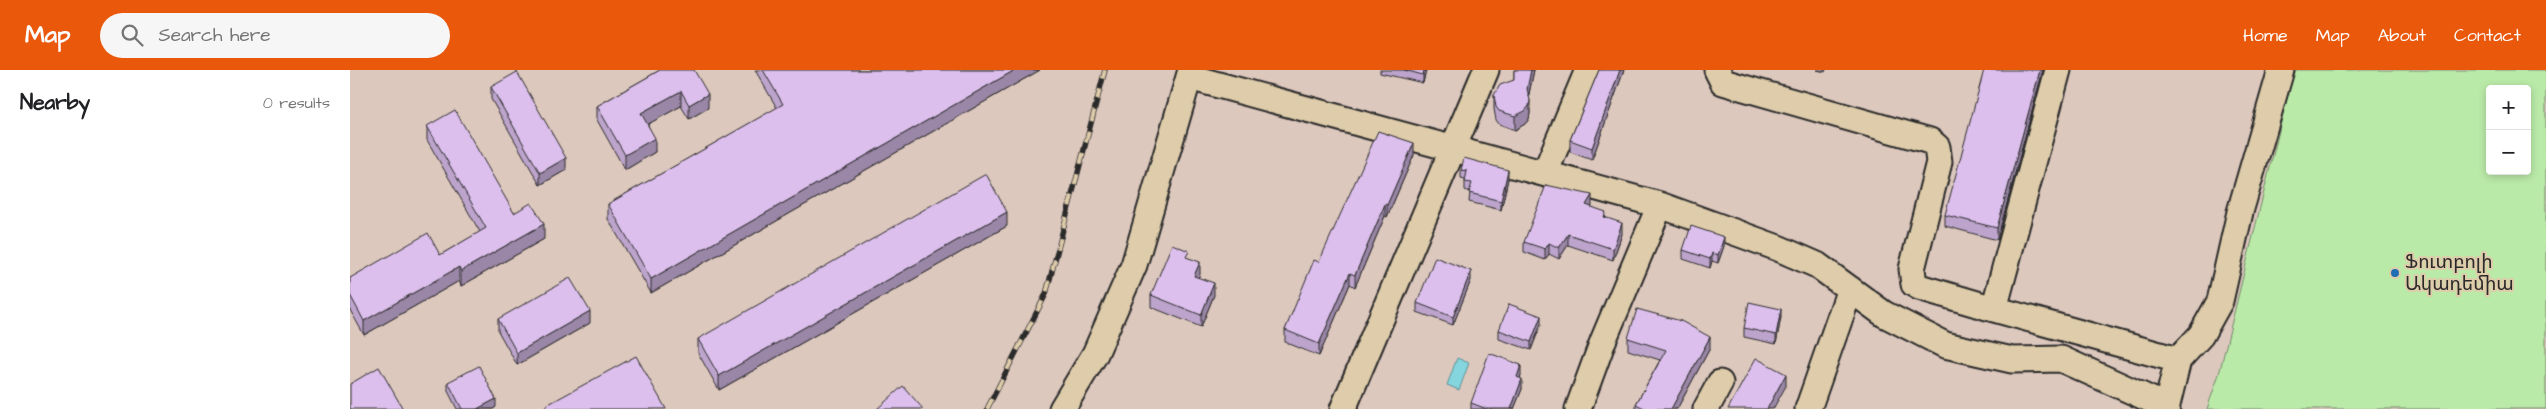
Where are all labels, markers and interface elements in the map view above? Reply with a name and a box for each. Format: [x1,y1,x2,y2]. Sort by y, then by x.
search box [100,13,450,58]
text: Map [25,18,70,52]
icon: search [118,21,146,49]
text: Search here [158,22,271,49]
text: Home [2243,23,2288,48]
text: Map [2316,23,2350,48]
text: About [2378,23,2426,48]
text: Contact [2454,23,2521,48]
map controls [2486,85,2531,175]
button: + [2486,85,2531,130]
text: Nearby [20,88,90,117]
text: 0 results [263,92,330,114]
button: − [2486,130,2531,175]
place label: Ֆուտբոլի Ակադեմիա [2405,249,2514,298]
marker: Ֆուտբոլի Ակադեմիա [2389,267,2401,279]

